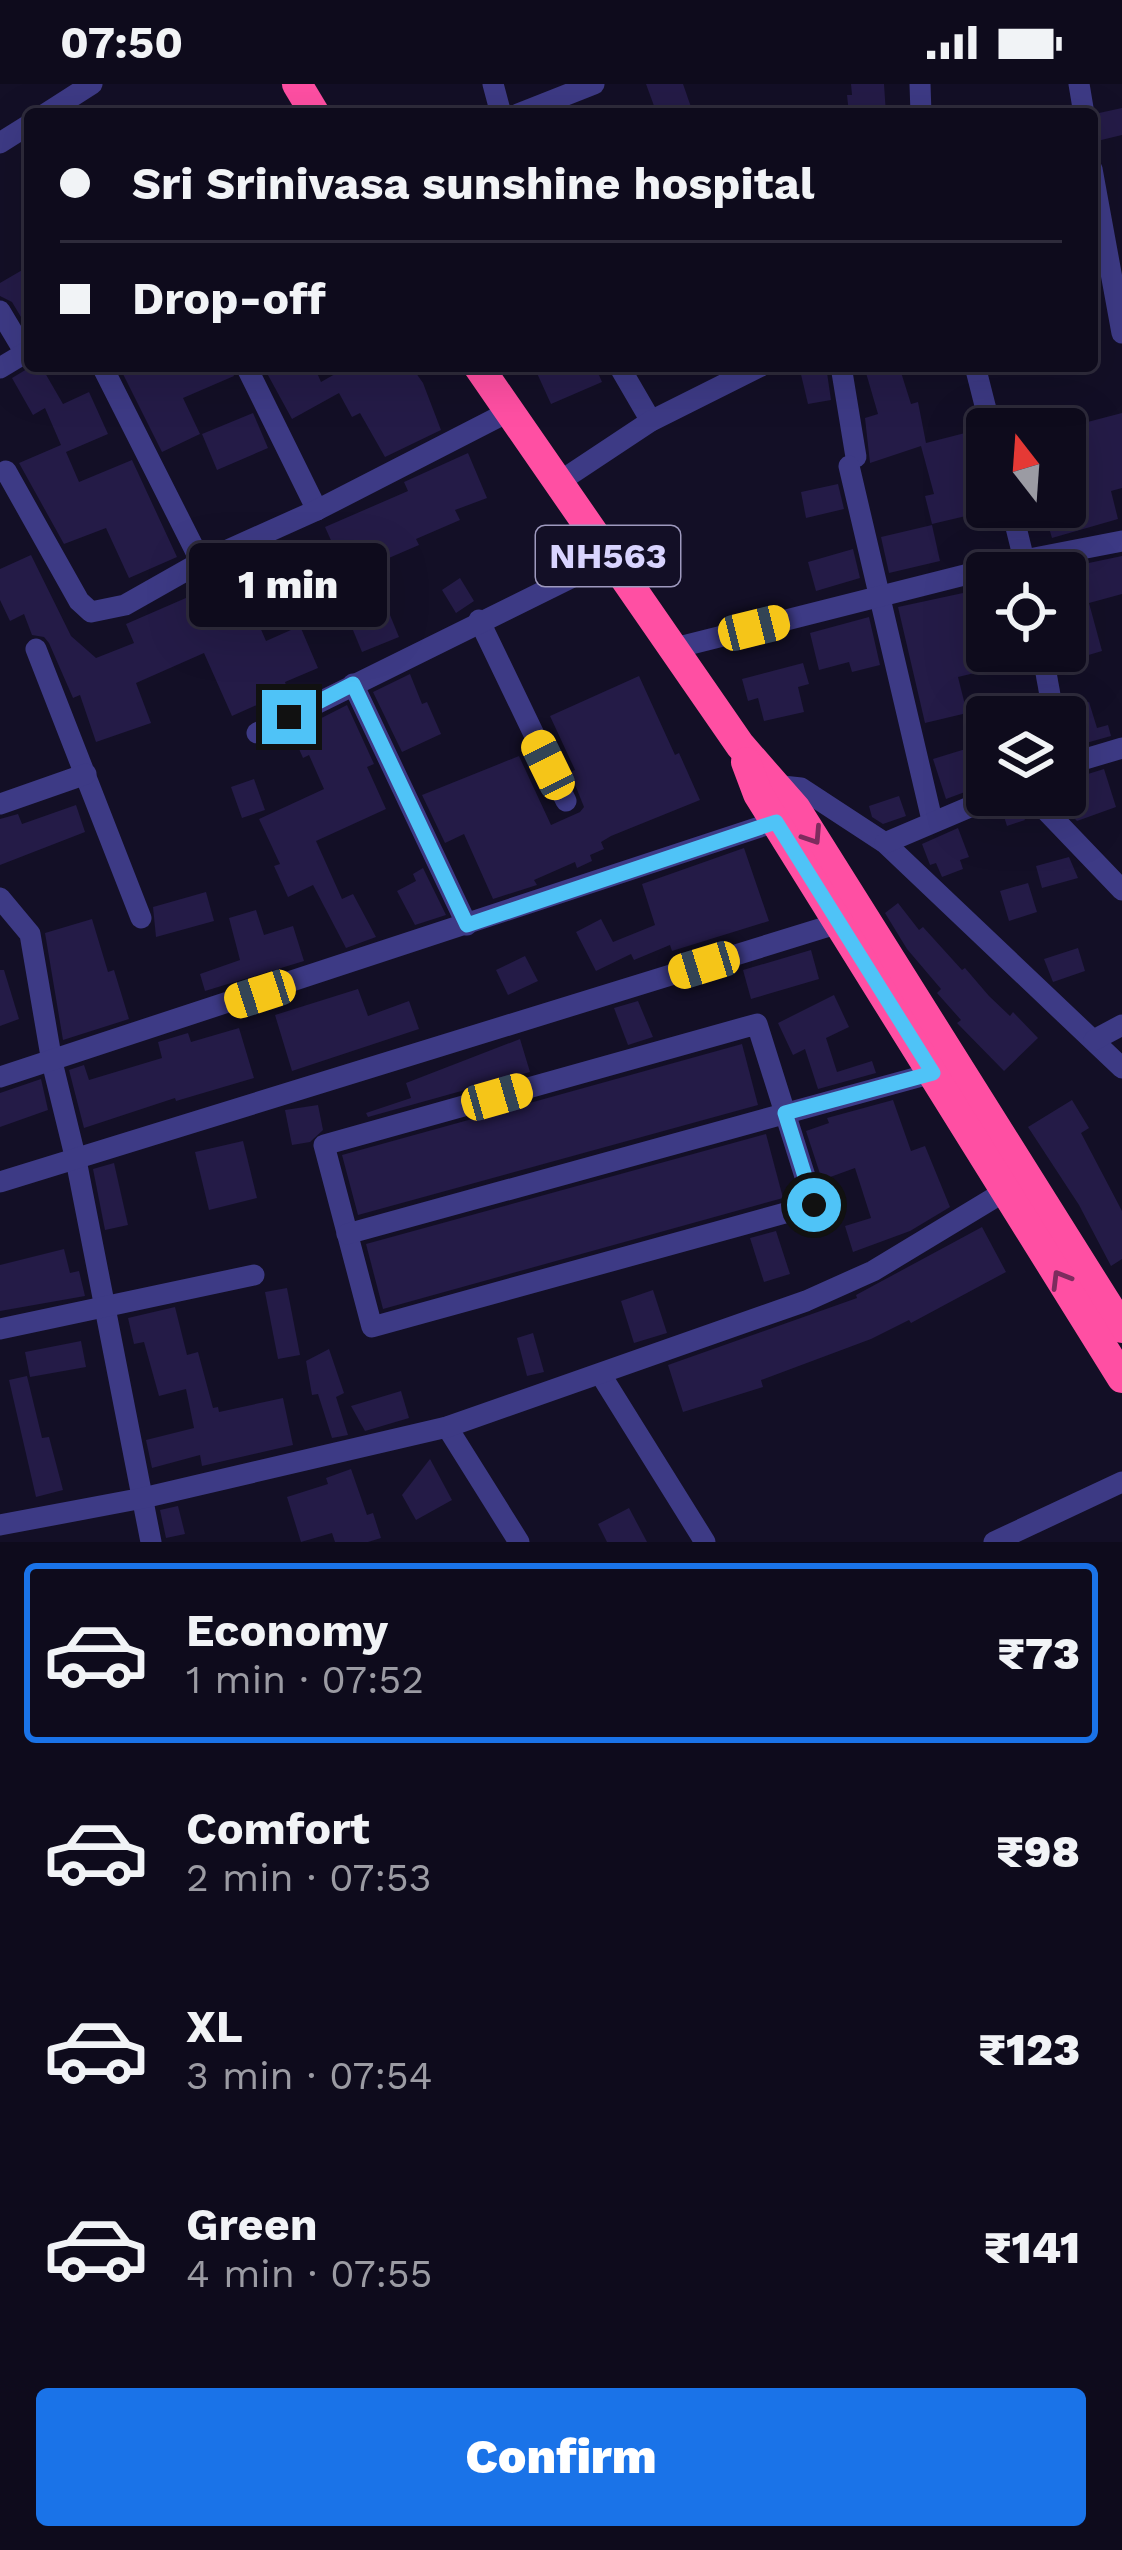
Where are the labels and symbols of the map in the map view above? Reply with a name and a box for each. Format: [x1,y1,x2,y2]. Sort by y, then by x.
north arrow [966,408,1086,528]
road number: NH563 [536,526,680,586]
callout: 1 min [190,543,388,627]
car [715,602,793,654]
route end [262,690,316,744]
car [516,725,580,805]
one-way arrow [799,822,821,844]
car [664,937,744,993]
car [220,966,300,1022]
car [457,1070,537,1124]
route start [787,1178,841,1232]
one-way arrow [1052,1270,1074,1292]

